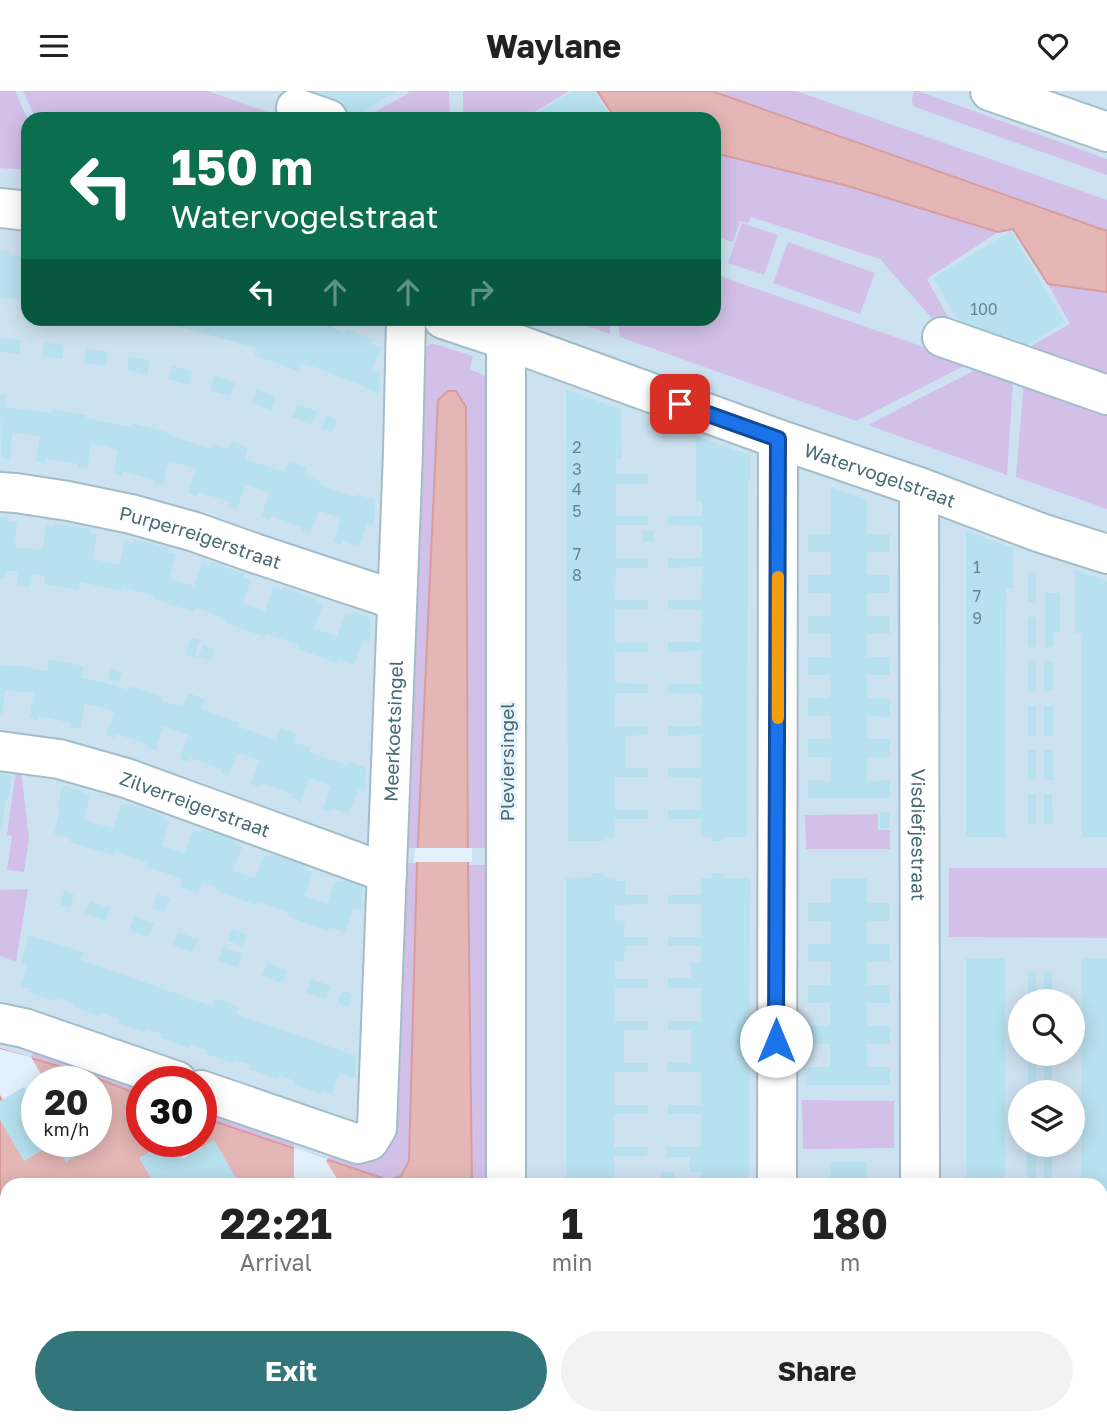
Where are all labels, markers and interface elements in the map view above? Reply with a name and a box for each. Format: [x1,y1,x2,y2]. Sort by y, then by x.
icon: menu [35,27,73,65]
text: Waylane [486,27,621,65]
icon: heart [1034,27,1072,65]
text: 150 m [171,137,313,196]
icon: left [56,140,147,231]
text: Watervogelstraat [171,197,439,235]
icon: left [243,273,281,311]
icon: ahead [316,273,354,311]
icon: ahead [389,273,427,311]
icon: right [462,273,500,311]
house number: 100 [970,299,998,319]
pin [650,374,710,434]
icon: arrive [661,385,699,423]
house number: 2 [572,437,582,457]
street label: Watervogelstraat [801,437,959,511]
house number: 3 [572,459,582,479]
house number: 4 [572,479,582,499]
street label: Purperreigerstraat [118,500,285,573]
house number: 5 [572,501,582,521]
house number: 7 [573,544,581,564]
house number: 1 [973,557,981,577]
house number: 8 [572,565,582,585]
house number: 7 [973,586,981,606]
house number: 9 [972,608,982,628]
street label: Meerkoetsingel [378,660,406,802]
street label: Pleviersingel [495,703,518,821]
street label: Zilverreigerstraat [117,765,274,841]
street label: Visdiefjestraat [908,769,931,901]
map controls [1008,989,1085,1157]
button: search [1008,989,1085,1066]
position arrow [739,1004,813,1078]
speed limit sign: 30 [126,1066,217,1157]
button: layers [1008,1080,1085,1157]
text: 20 [44,1081,89,1123]
text: km/h [44,1118,89,1140]
text: 22:21 [220,1198,332,1248]
text: 1 [561,1198,583,1248]
text: 180 [812,1198,888,1248]
text: Arrival [240,1248,312,1276]
text: min [552,1248,592,1276]
text: m [840,1248,860,1276]
button: Exit [35,1331,547,1411]
button: Share [561,1331,1073,1411]

